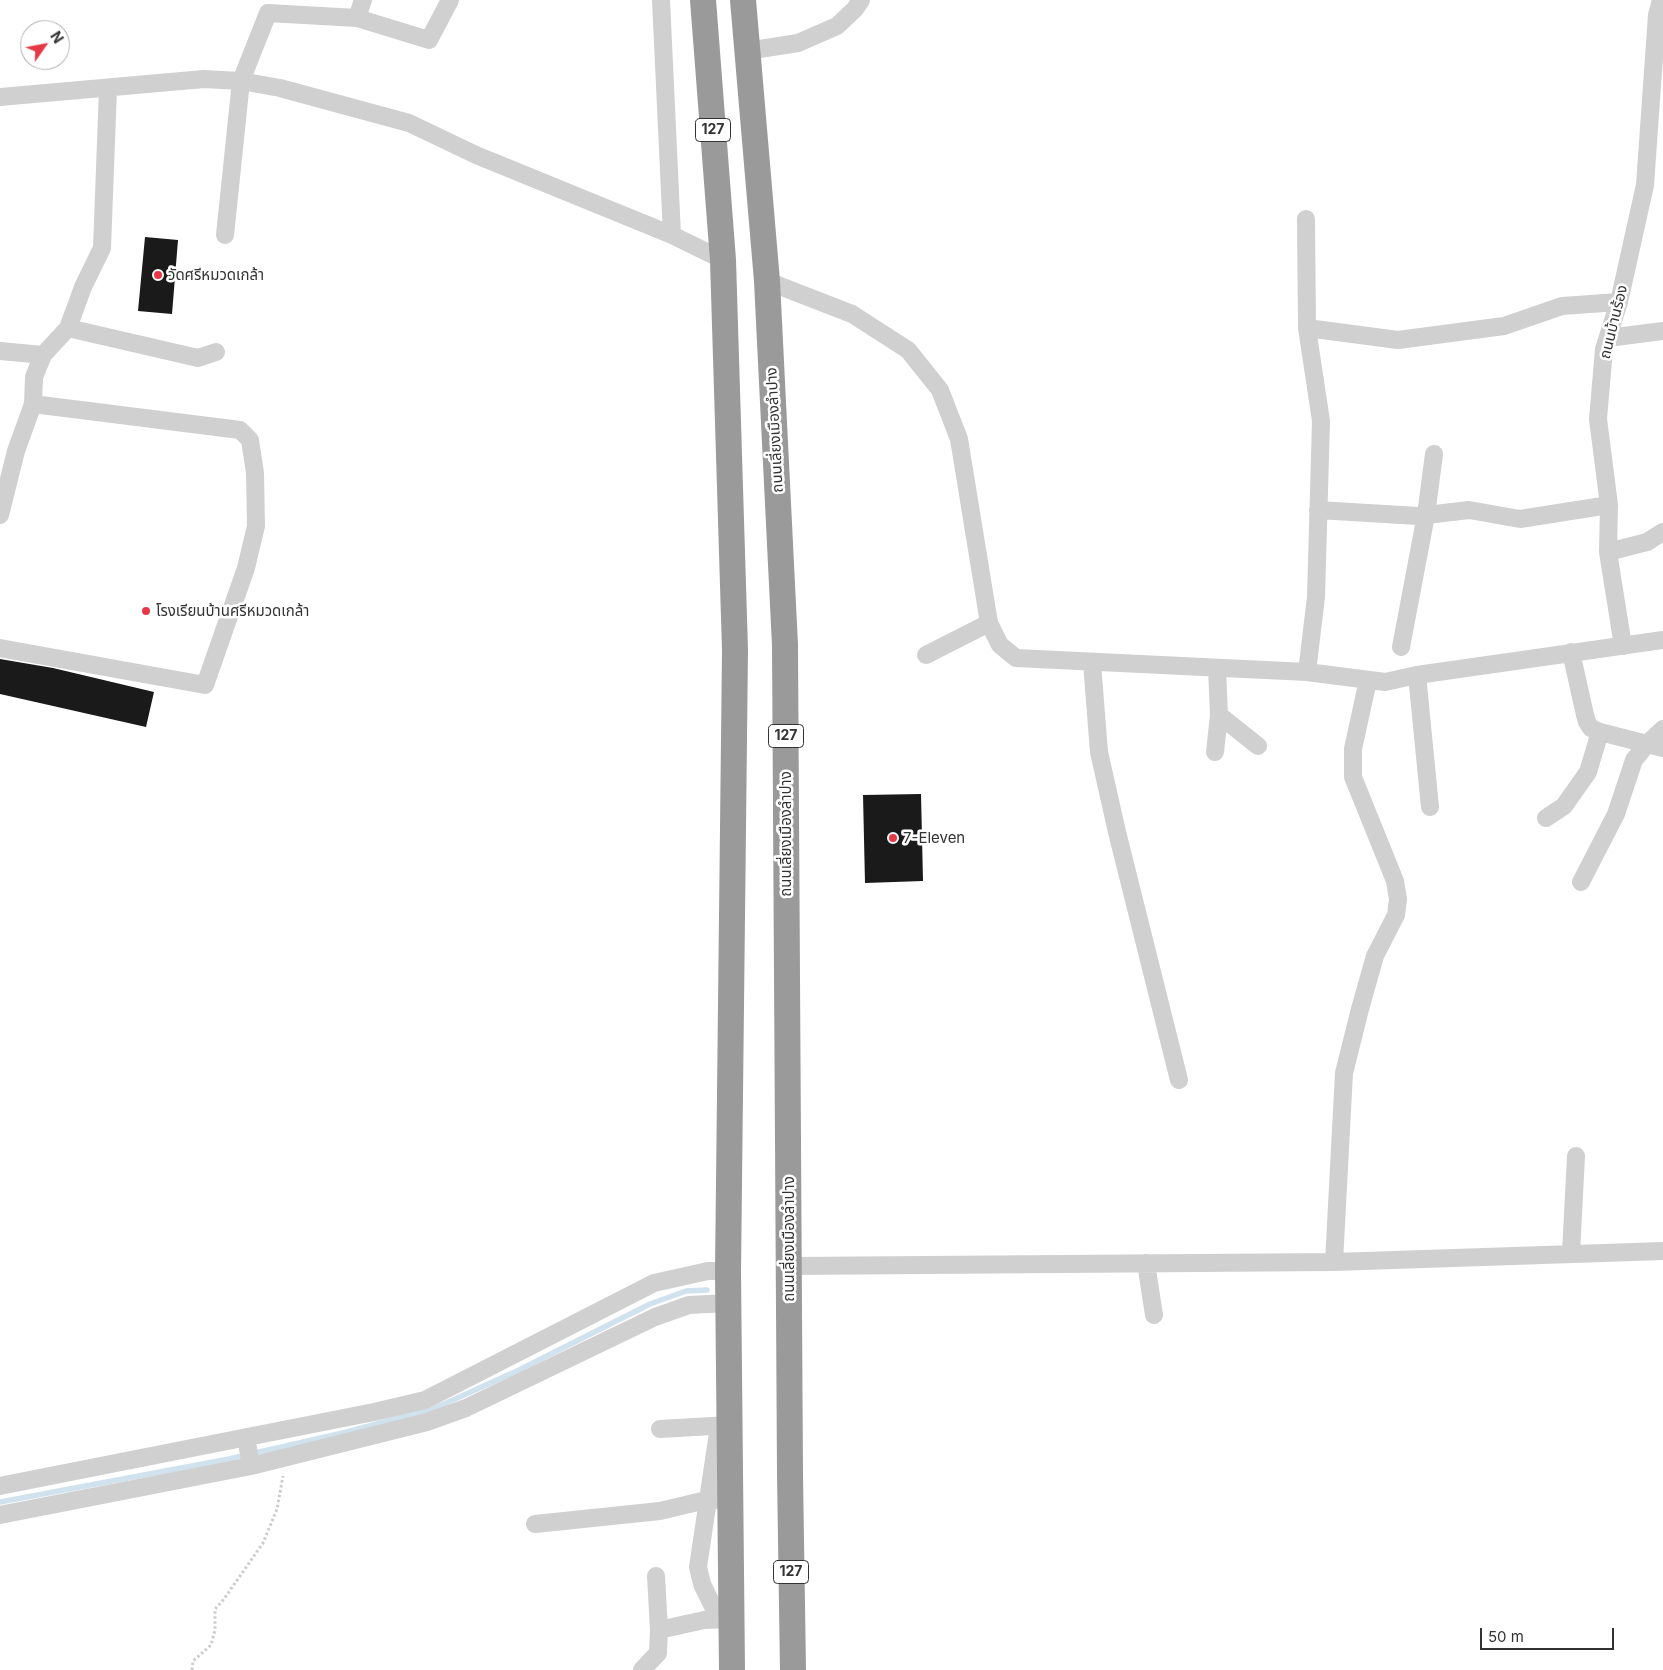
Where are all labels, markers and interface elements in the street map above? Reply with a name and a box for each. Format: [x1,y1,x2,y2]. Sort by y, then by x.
north arrow [20,20,70,70]
text: N [47,28,67,46]
road number: 127 [696,118,730,142]
place label: วัดศรีหมวดเกล้า [168,266,264,284]
marker: วัดศรีหมวดเกล้า [152,269,164,281]
street label: ถนนบ้านร้อง [1596,283,1632,361]
street label: ถนนเลี่ยงเมืองลำปาง [763,367,787,493]
place label: โรงเรียนบ้านศรีหมวดเกล้า [156,602,309,620]
marker: โรงเรียนบ้านศรีหมวดเกล้า [140,605,152,617]
road number: 127 [768,724,804,748]
street label: ถนนเลี่ยงเมืองลำปาง [777,771,795,897]
place label: 7-Eleven [903,829,965,847]
marker: 7-Eleven [887,832,899,844]
street label: ถนนเลี่ยงเมืองลำปาง [780,1176,798,1302]
road number: 127 [774,1560,808,1584]
scale bar [1483,1618,1617,1650]
text: 50 m [1488,1627,1524,1646]

